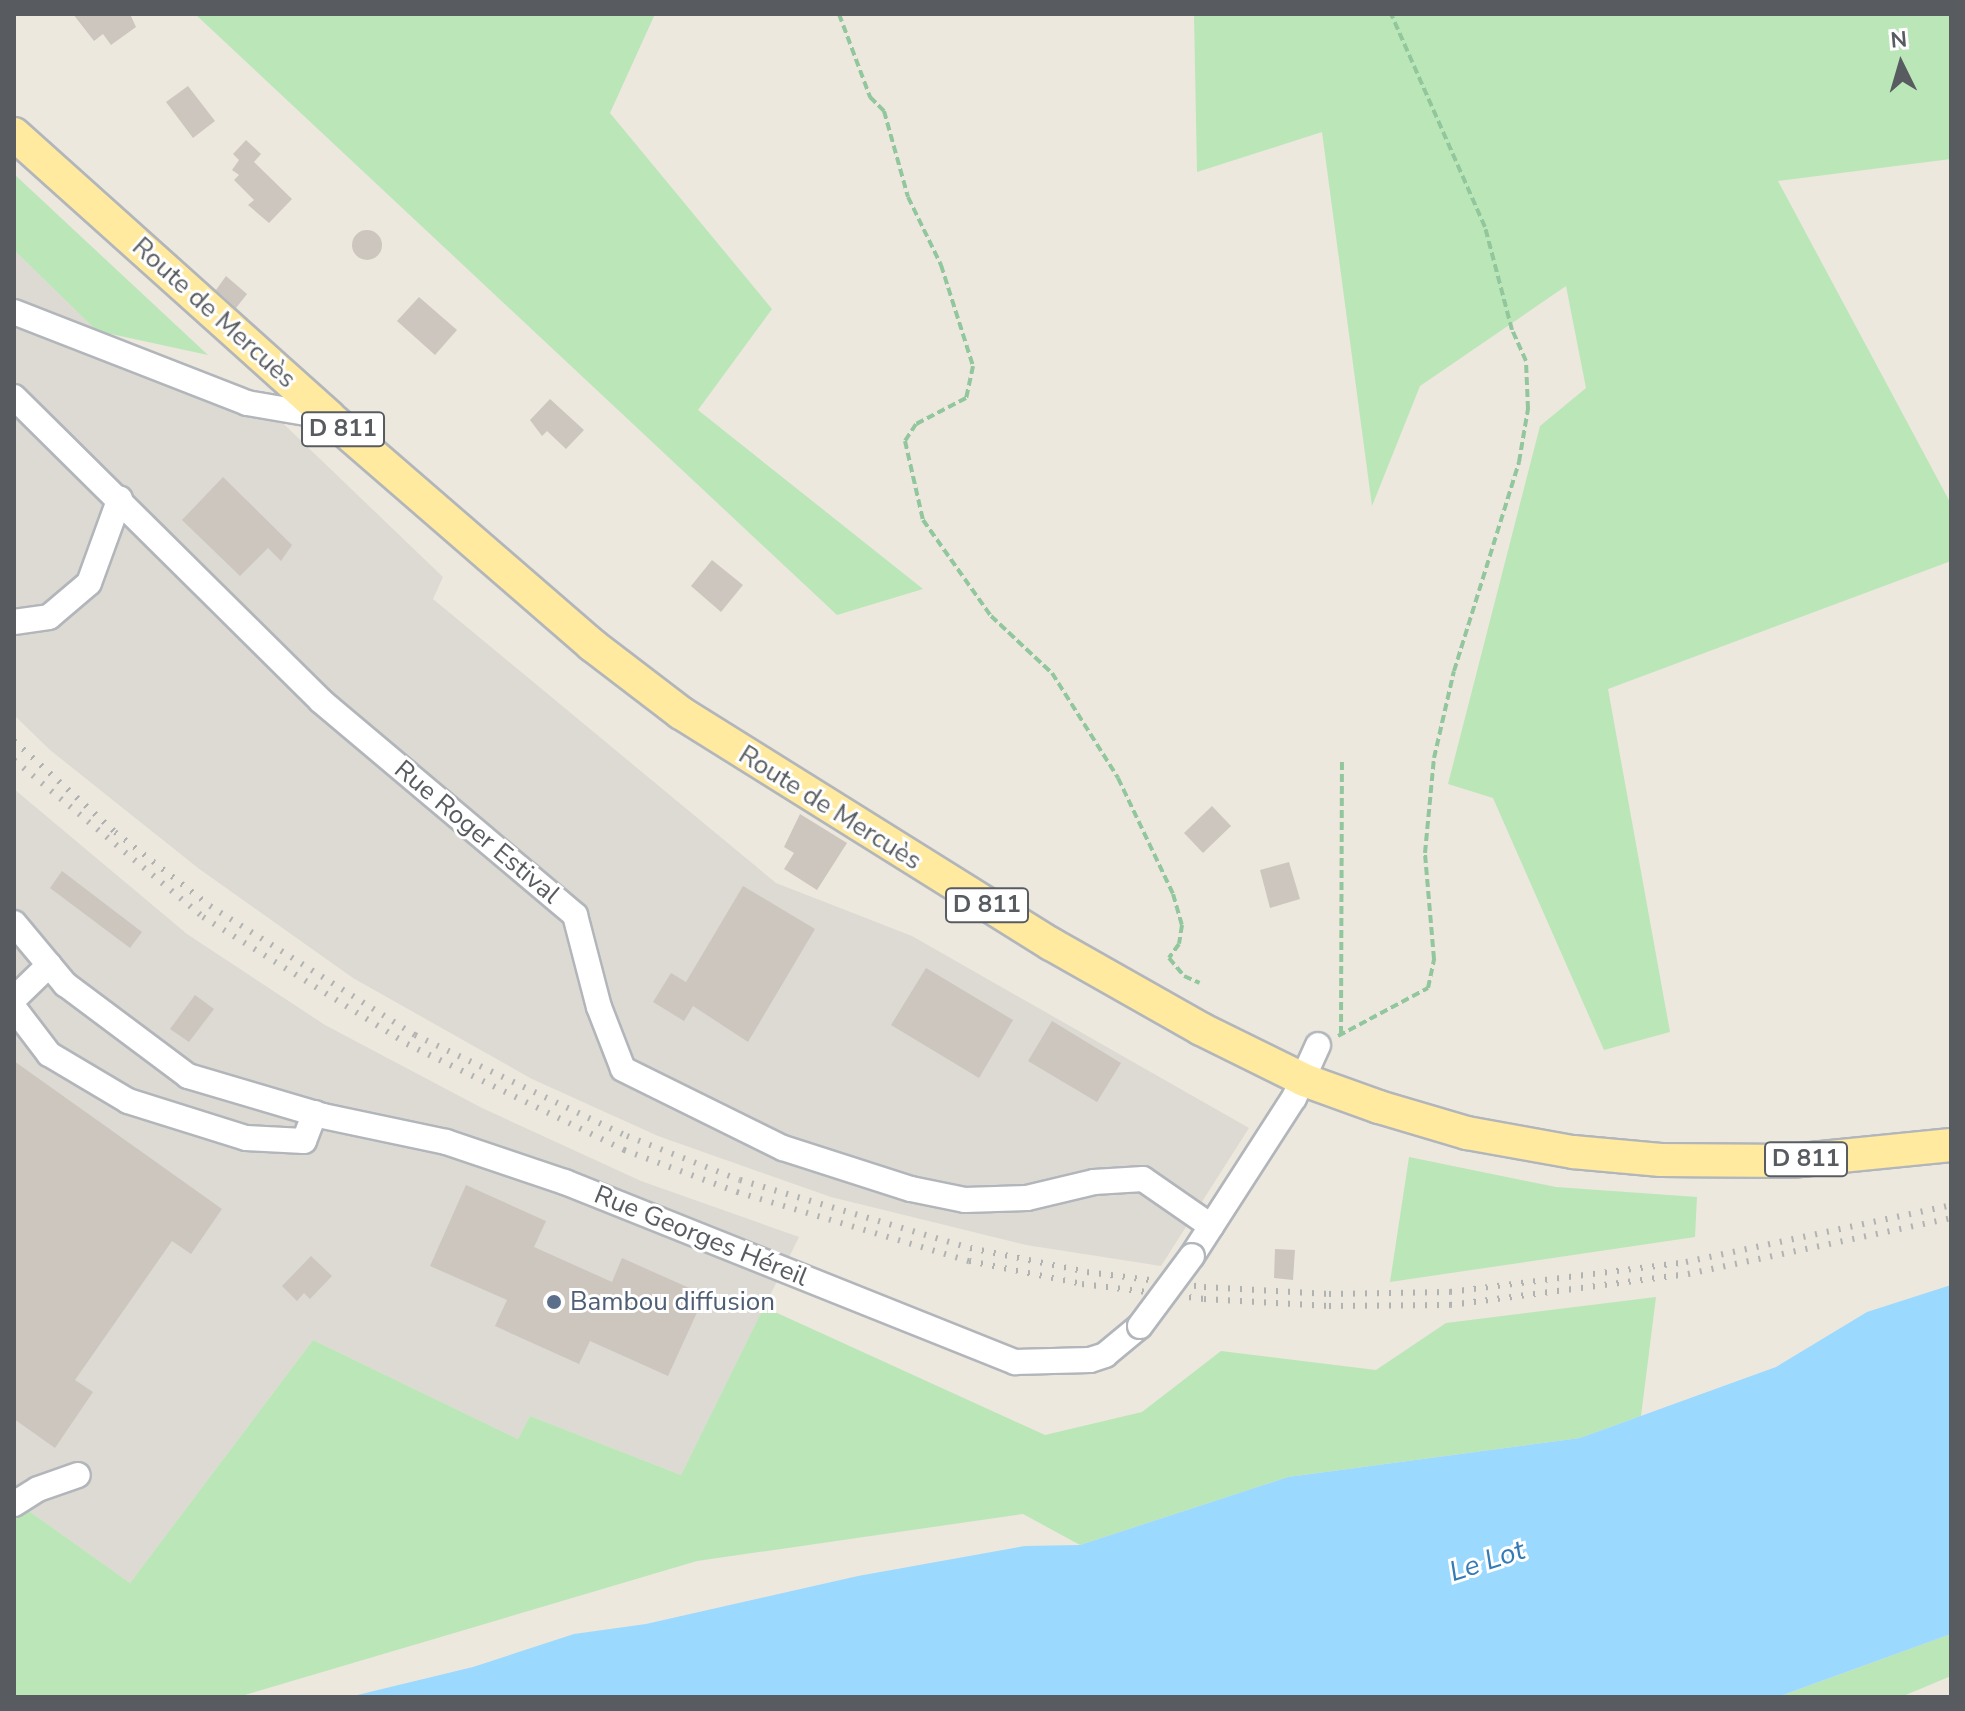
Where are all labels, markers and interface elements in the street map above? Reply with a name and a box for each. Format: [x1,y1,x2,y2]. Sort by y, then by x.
north arrow [1861,24,1941,104]
text: N [1889,24,1908,56]
street label: Route de Mercuès [126,231,302,395]
road number: D 811 [301,409,385,449]
street label: Route de Mercuès [733,739,927,877]
street label: Rue Roger Estival [388,754,566,910]
road number: D 811 [945,885,1029,925]
road number: D 811 [1764,1139,1848,1179]
street label: Rue Georges Héreil [590,1179,812,1293]
place label: Bambou diffusion [570,1286,775,1318]
marker: Bambou diffusion [545,1293,563,1311]
water label: Le Lot [1445,1533,1529,1589]

